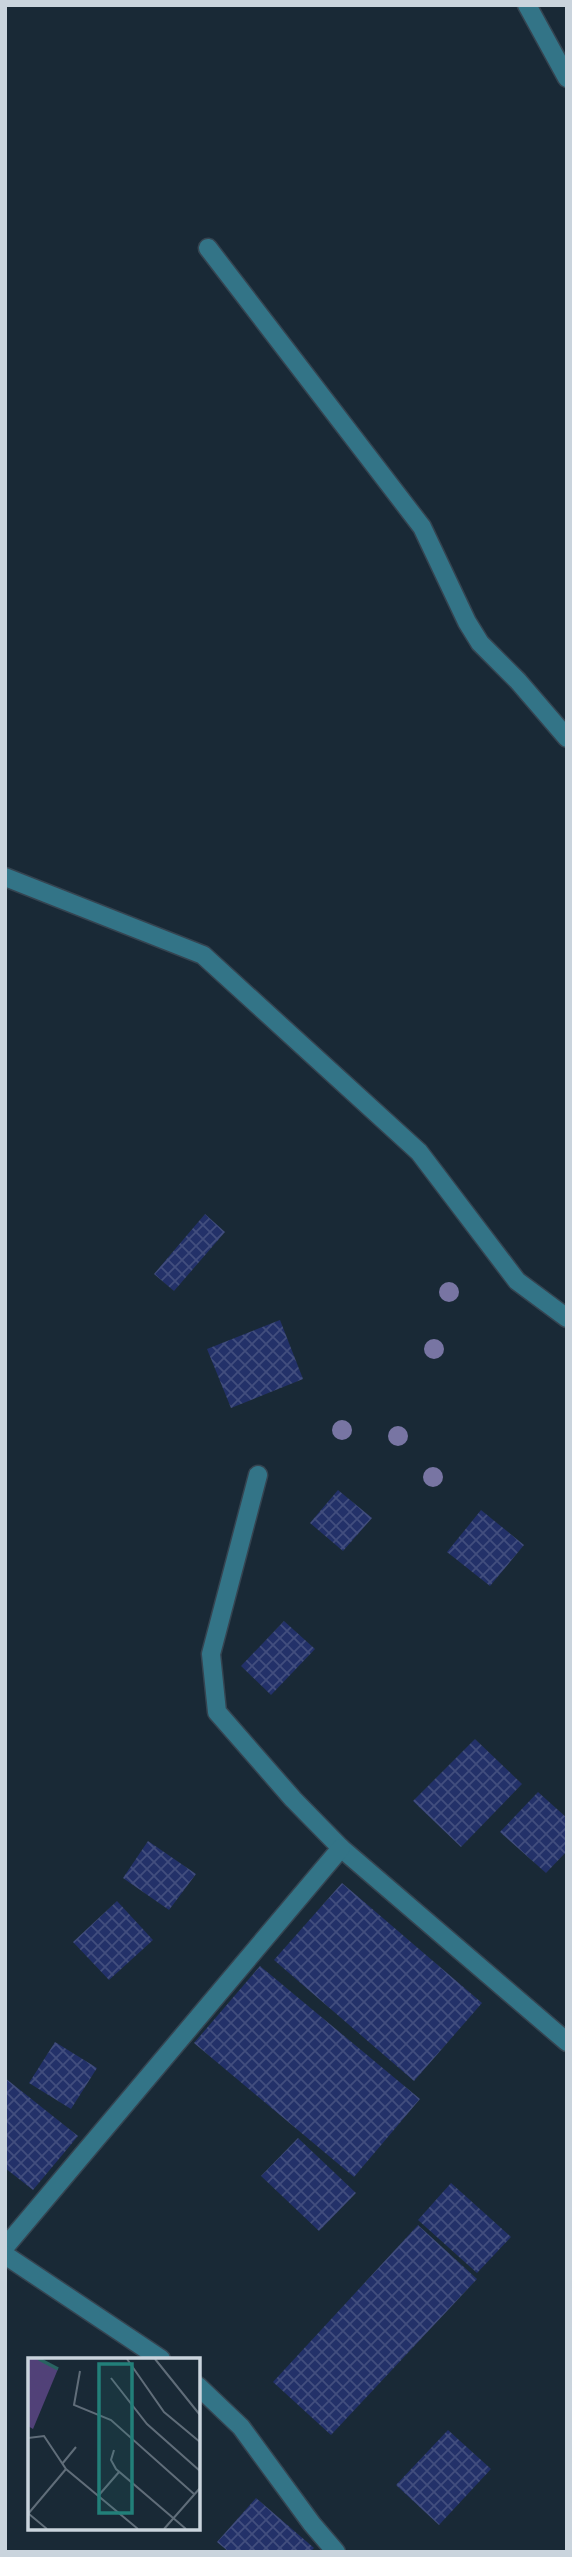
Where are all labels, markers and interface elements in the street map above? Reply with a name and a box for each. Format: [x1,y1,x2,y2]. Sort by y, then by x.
inset map [28,2358,200,2529]

